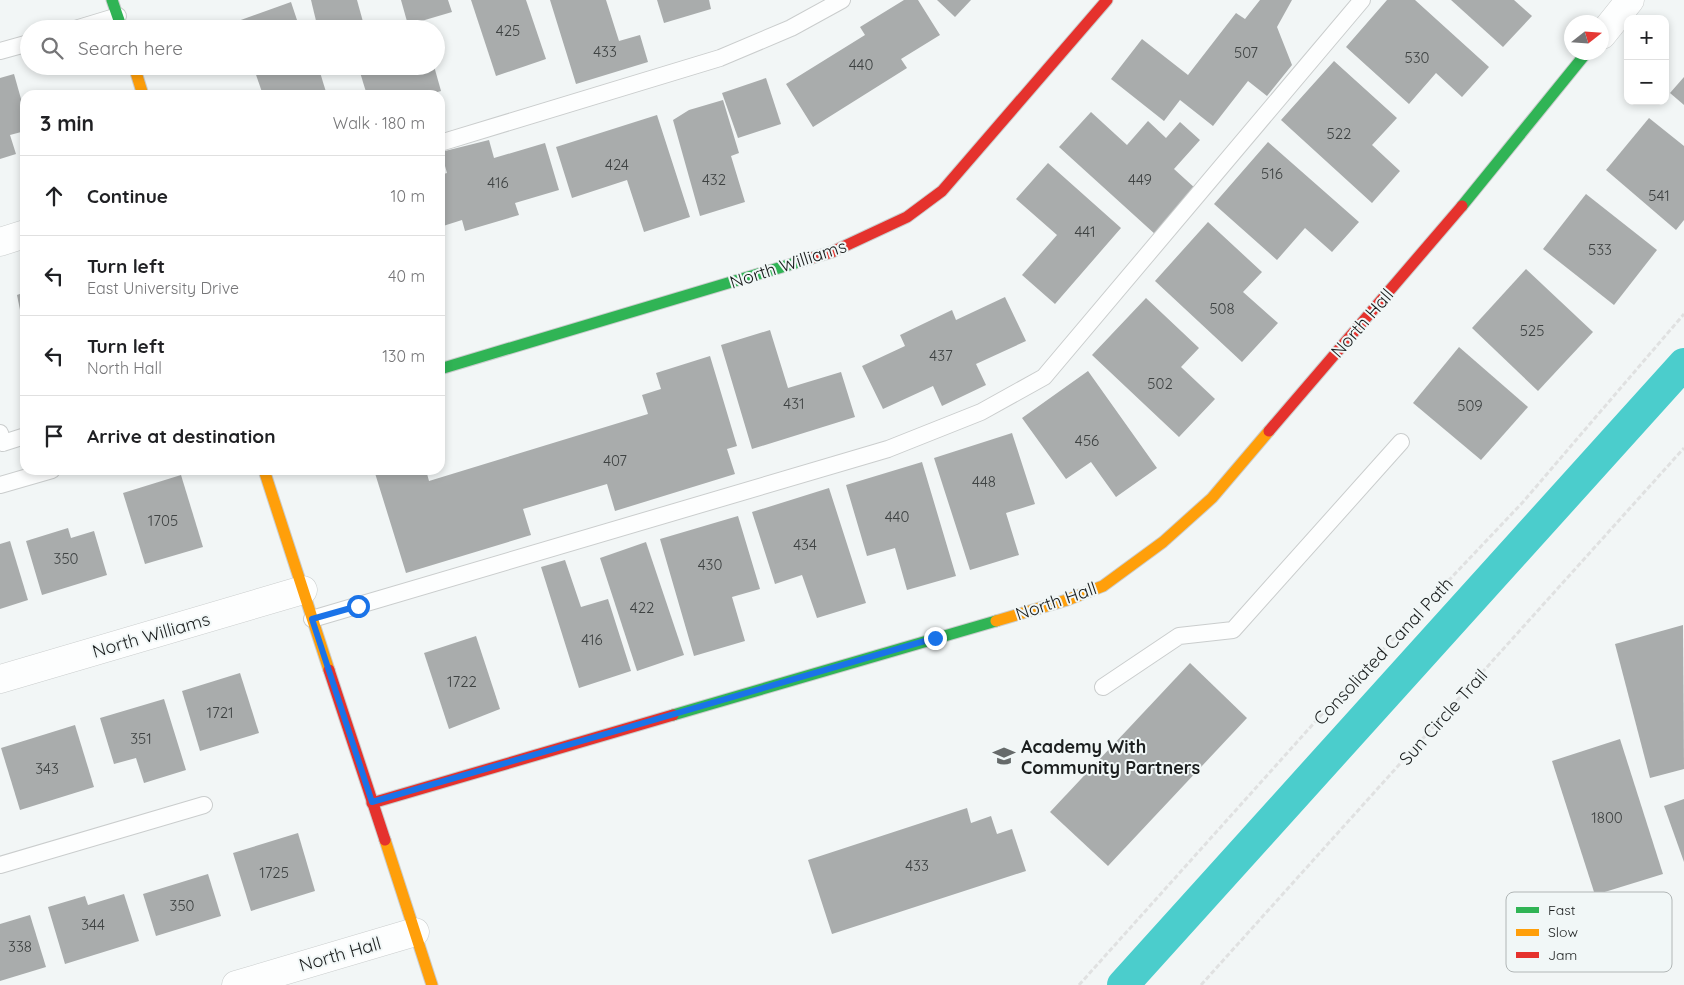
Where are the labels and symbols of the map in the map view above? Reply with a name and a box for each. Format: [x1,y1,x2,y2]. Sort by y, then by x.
north arrow [1564,15,1609,60]
house number: 425 [496,21,520,40]
house number: 433 [593,42,617,61]
house number: 507 [1234,43,1258,62]
house number: 530 [1405,48,1430,67]
house number: 440 [849,55,873,74]
house number: 522 [1327,124,1351,143]
house number: 424 [605,155,629,174]
house number: 516 [1261,164,1283,183]
house number: 432 [702,170,726,189]
house number: 449 [1128,170,1152,189]
house number: 416 [487,173,509,192]
house number: 541 [1648,186,1670,205]
house number: 441 [1074,222,1096,241]
street label: North Williams [727,234,849,294]
house number: 533 [1588,240,1612,259]
street label: North Hall [1326,284,1398,362]
house number: 508 [1209,299,1235,318]
house number: 525 [1520,321,1544,340]
house number: 437 [929,346,953,365]
house number: 502 [1147,374,1173,393]
house number: 431 [783,394,805,413]
house number: 509 [1457,396,1483,415]
house number: 456 [1075,431,1099,450]
house number: 407 [603,451,627,470]
house number: 448 [972,472,996,491]
house number: 440 [885,507,909,526]
house number: 1705 [148,511,178,530]
house number: 434 [793,535,817,554]
house number: 350 [54,549,79,568]
house number: 430 [698,555,722,574]
street label: Consoliated Canal Path [1308,572,1458,730]
street label: North Hall [1012,576,1100,626]
route start [347,595,370,618]
house number: 422 [630,598,654,617]
street label: North Williams [90,607,212,663]
route end [924,627,947,650]
house number: 416 [581,630,603,649]
street label: Sun Circle Trail [1394,664,1492,770]
house number: 1722 [447,672,477,691]
house number: 1721 [206,703,234,722]
house number: 351 [130,729,152,748]
place label: Academy With Community Partners [1021,735,1201,779]
school or university icon: Academy With Community Partners [991,743,1017,769]
house number: 343 [35,759,59,778]
house number: 1800 [1591,808,1623,827]
house number: 433 [905,856,929,875]
house number: 1725 [259,863,289,882]
legend [1506,892,1672,972]
house number: 350 [170,896,195,915]
text: Fast [1548,901,1576,919]
house number: 344 [81,915,105,934]
text: Slow [1548,923,1578,941]
street label: North Hall [296,931,384,977]
house number: 338 [8,937,32,956]
text: Jam [1548,946,1577,964]

